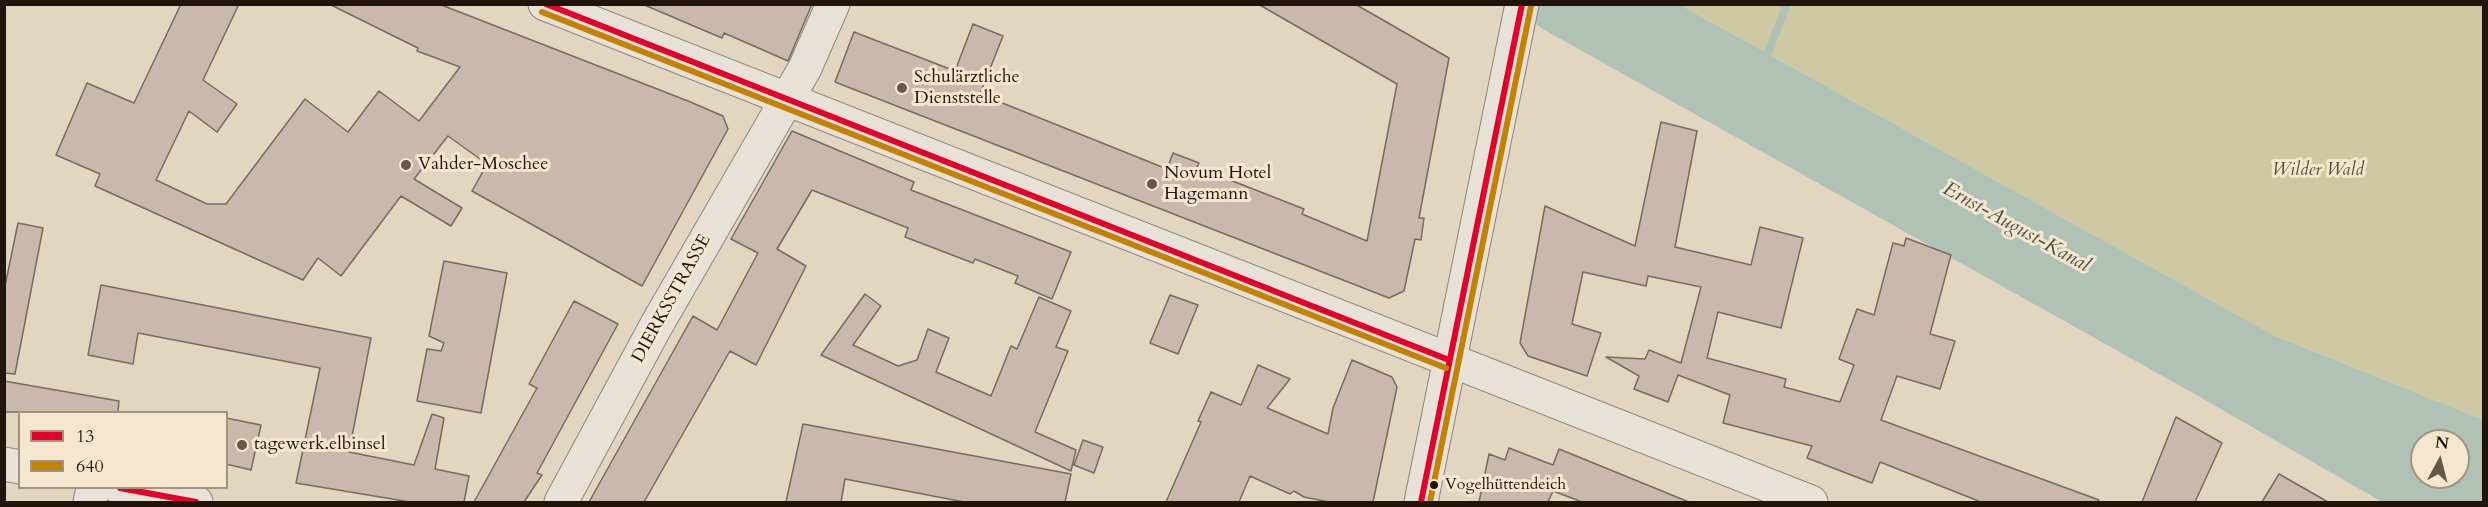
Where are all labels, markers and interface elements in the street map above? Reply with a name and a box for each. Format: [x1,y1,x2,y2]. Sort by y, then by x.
place label: Schulärztliche Dienststelle [914,67,1020,110]
marker: Schulärztliche Dienststelle [895,81,909,95]
place label: Vahder-Moschee [418,154,548,176]
marker: Vahder-Moschee [399,158,413,172]
park label: Wilder Wald [2272,160,2364,182]
place label: Novum Hotel Hagemann [1164,163,1271,206]
marker: Novum Hotel Hagemann [1145,177,1159,191]
water label: Ernst-August-Kanal [1938,178,2094,278]
street label: DIERKSSTRASSE [628,231,716,367]
legend [18,411,228,489]
text: 13 [76,424,94,449]
north arrow [2410,429,2470,489]
text: N [2434,431,2450,455]
place label: tagewerk.elbinsel [254,434,386,456]
marker: tagewerk.elbinsel [235,438,249,452]
text: 640 [76,454,104,479]
place label: Vogelhüttendeich [1445,475,1566,495]
marker: Vogelhüttendeich [1428,479,1440,491]

